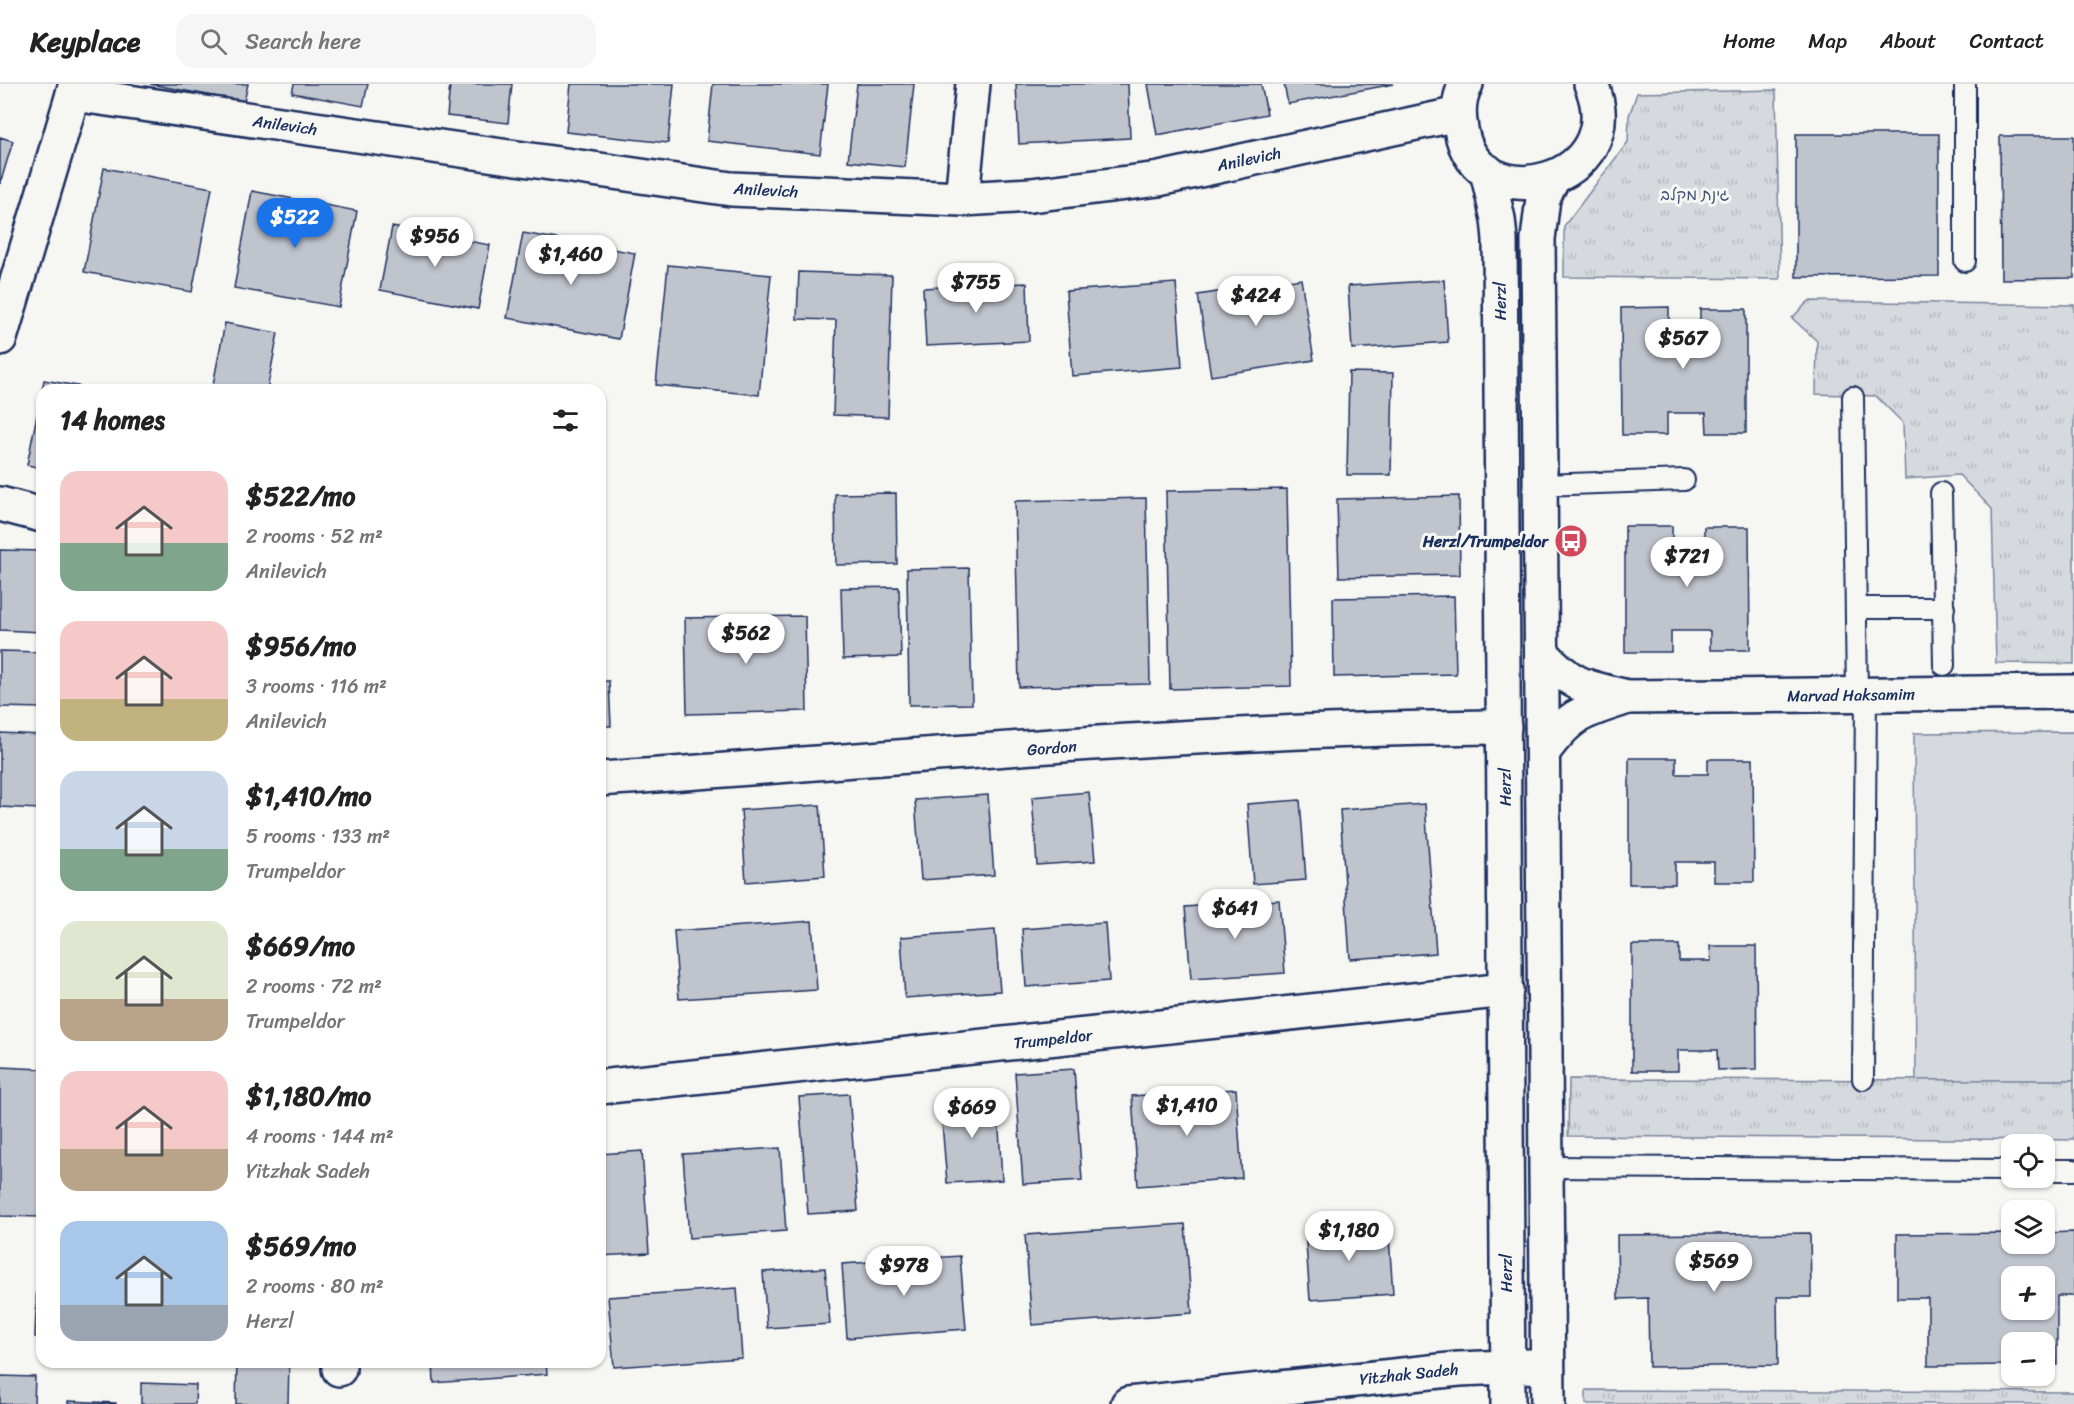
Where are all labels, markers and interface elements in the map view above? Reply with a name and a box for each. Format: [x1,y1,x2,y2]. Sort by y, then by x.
search box [176,14,596,68]
text: Keyplace [30,17,140,66]
text: Search here [245,22,361,61]
text: Home [1723,22,1775,60]
text: Map [1808,22,1847,60]
text: About [1880,22,1937,60]
text: Contact [1970,22,2044,60]
icon: search [197,25,230,58]
street label: Anilevich [250,106,319,144]
street label: Anilevich [1213,138,1284,180]
street label: Anilevich [732,174,799,206]
park label: גינת מקלב [1661,180,1730,209]
pin: $522 [259,198,331,249]
text: $522 [271,200,319,235]
pin: $956 [399,217,471,268]
text: $956 [410,219,460,254]
pin: $1,460 [522,235,620,286]
text: $1,460 [539,237,603,272]
pin: $755 [940,263,1012,314]
text: $755 [951,265,1001,300]
pin: $424 [1220,276,1292,327]
text: $424 [1231,278,1281,313]
street label: Herzl [1486,281,1515,320]
pin: $567 [1647,319,1719,370]
text: $567 [1659,321,1707,356]
text: 14 homes [60,397,165,443]
icon: filters [549,404,582,437]
text: $522/mo [246,473,355,519]
icon: home [108,495,180,567]
text: 2 rooms · 52 m² [246,519,383,554]
bus stop icon: Herzl/Trumpeldor [1553,523,1589,559]
place label: Herzl/Trumpeldor [1422,527,1549,556]
pin: $721 [1651,537,1723,588]
text: $721 [1665,539,1710,574]
text: Anilevich [246,554,327,589]
pin: $562 [710,614,782,665]
text: $562 [722,616,770,651]
text: $956/mo [246,623,356,669]
icon: home [108,645,180,717]
text: 3 rooms · 116 m² [246,669,387,704]
street label: Marvad Haksamim [1787,679,1915,711]
text: Anilevich [246,704,327,739]
street label: Gordon [1026,732,1078,764]
street label: Herzl [1490,767,1520,806]
text: $1,410/mo [246,773,372,819]
icon: home [108,795,180,867]
text: 5 rooms · 133 m² [246,819,390,854]
text: Trumpeldor [246,854,345,889]
pin: $641 [1199,889,1271,940]
text: $641 [1212,891,1258,926]
text: $669/mo [246,923,355,969]
icon: home [108,945,180,1017]
text: 2 rooms · 72 m² [246,969,382,1004]
text: Trumpeldor [246,1004,345,1039]
street label: Trumpeldor [1012,1020,1095,1058]
text: $1,180/mo [246,1073,371,1119]
pin: $1,410 [1138,1086,1236,1137]
pin: $669 [936,1088,1008,1139]
text: $1,410 [1156,1088,1218,1123]
text: $669 [948,1090,996,1125]
icon: home [108,1095,180,1167]
text: 4 rooms · 144 m² [246,1119,394,1154]
map controls [2001,1134,2055,1386]
button: locate [2001,1134,2055,1188]
text: Yitzhak Sadeh [246,1154,370,1189]
button: layers [2001,1200,2055,1254]
pin: $1,180 [1300,1211,1398,1262]
text: $1,180 [1319,1213,1379,1248]
text: $569/mo [246,1223,356,1269]
pin: $569 [1678,1242,1750,1293]
text: $569 [1689,1244,1739,1279]
icon: home [108,1245,180,1317]
pin: $978 [868,1246,940,1297]
text: $978 [879,1248,929,1283]
street label: Herzl [1492,1253,1521,1292]
button: + [2001,1266,2055,1320]
text: 2 rooms · 80 m² [246,1269,384,1304]
text: Herzl [246,1304,294,1339]
button: − [2001,1332,2055,1386]
street label: Yitzhak Sadeh [1358,1354,1460,1394]

